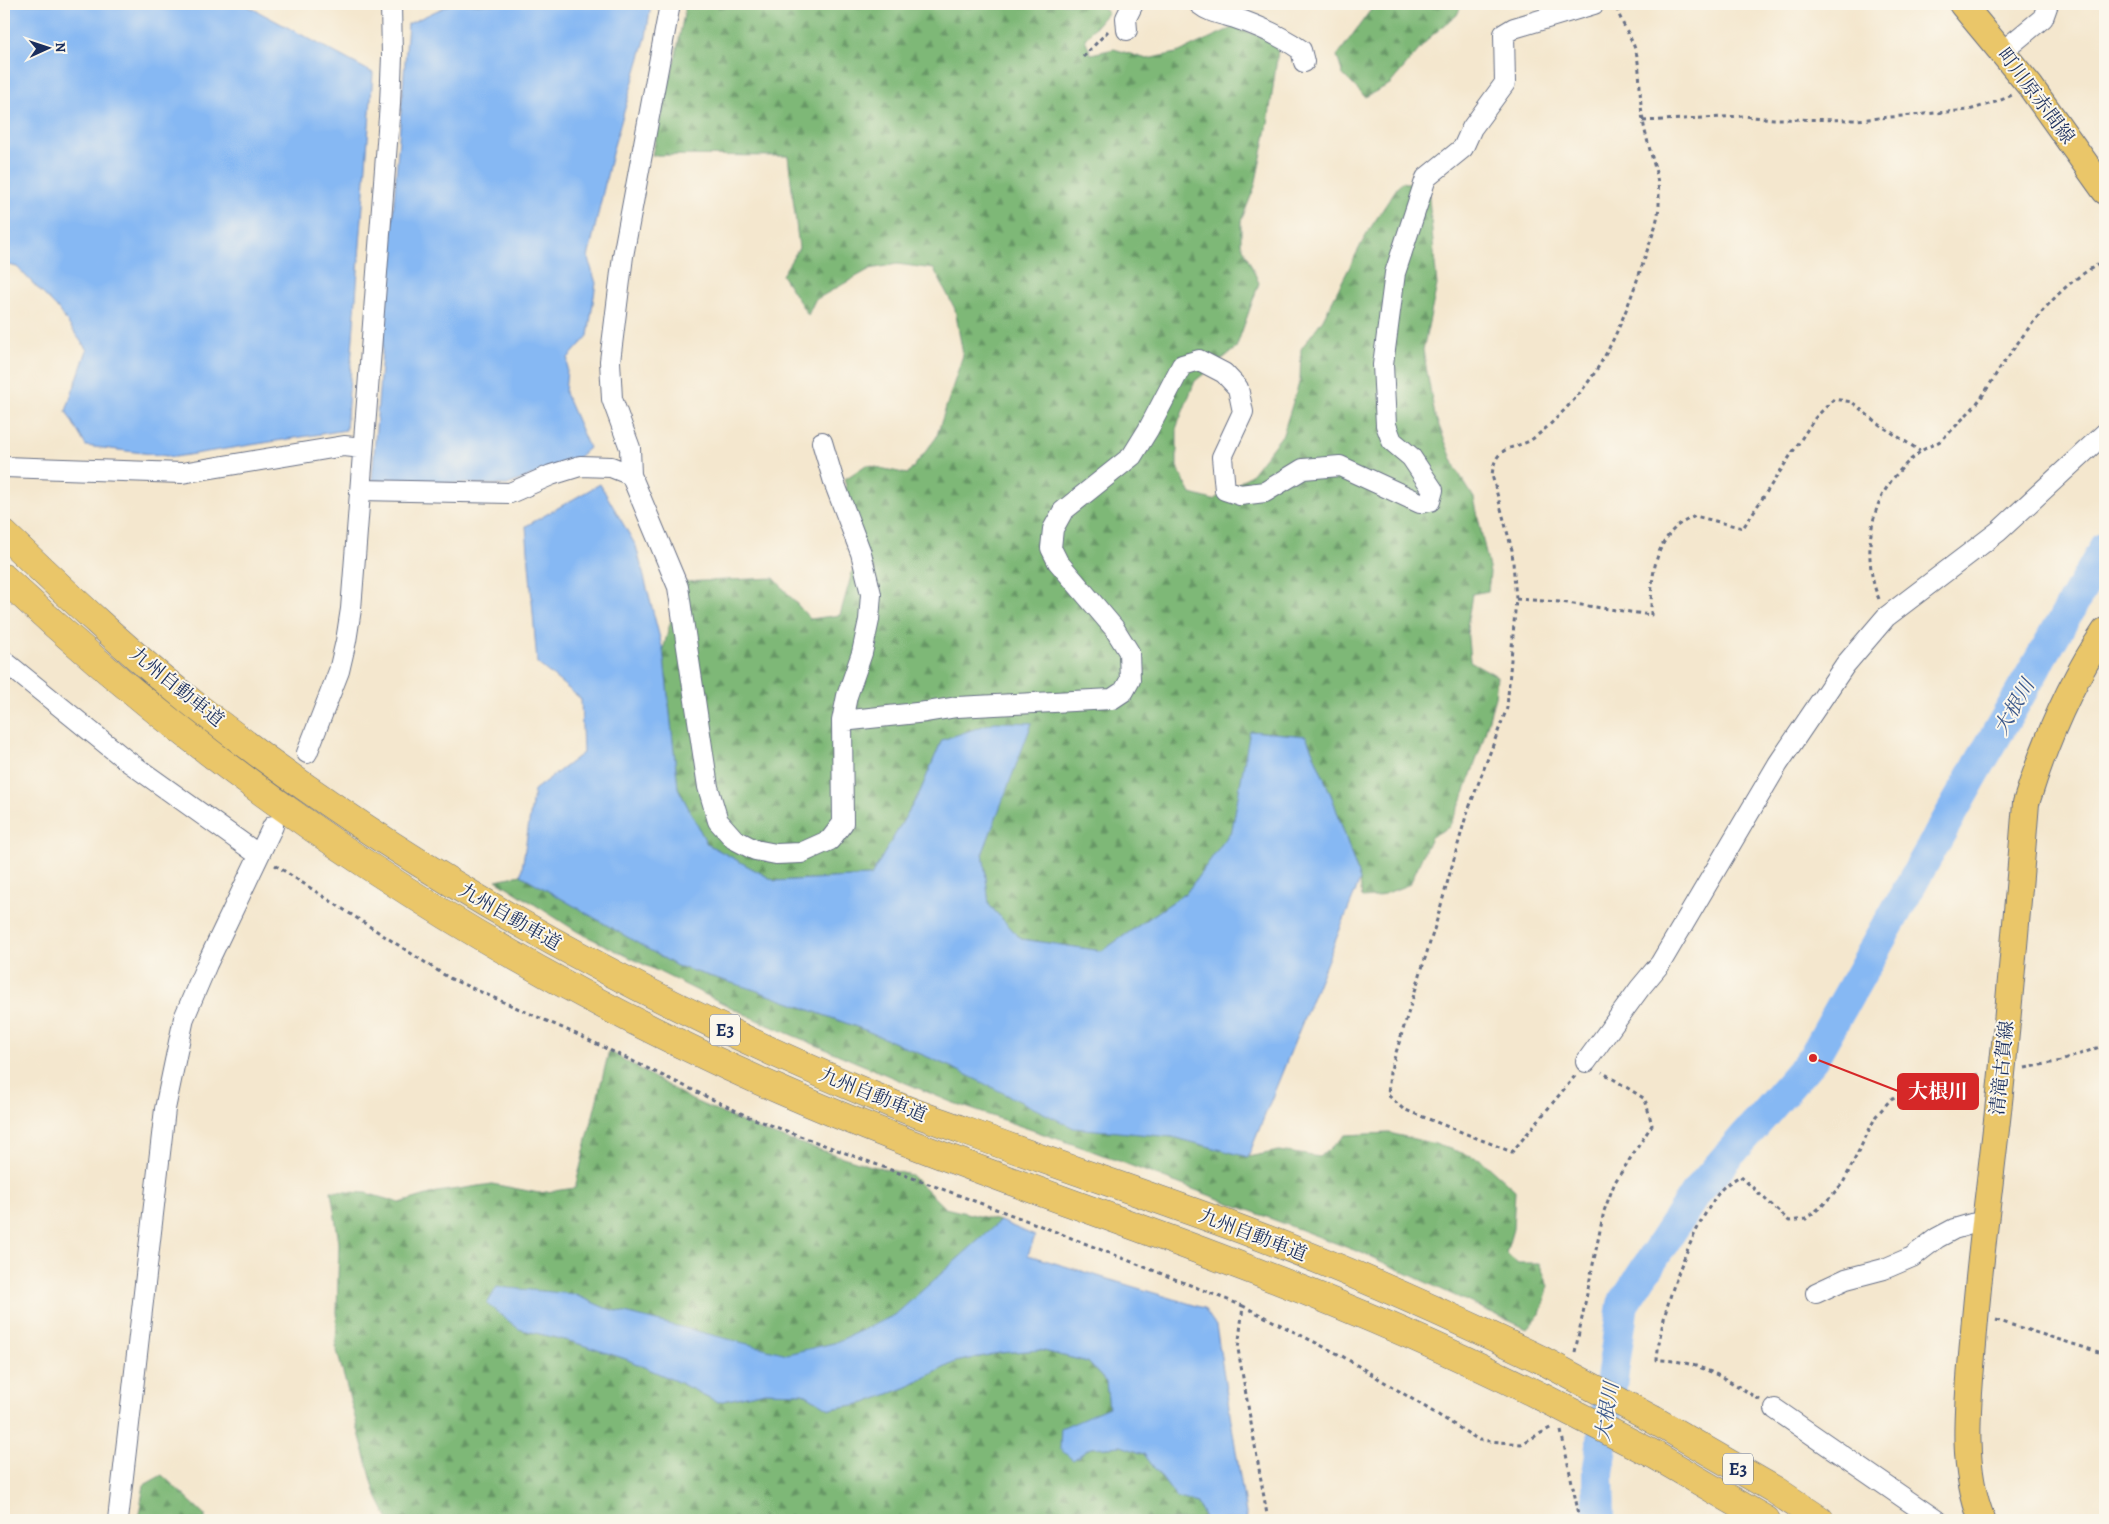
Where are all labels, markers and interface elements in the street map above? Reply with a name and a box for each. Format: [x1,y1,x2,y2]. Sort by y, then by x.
north arrow [22,22,72,72]
text: N [51,42,70,53]
street label: 町川原赤間線 [1991,43,2081,149]
street label: 九州自動車道 [125,641,229,733]
water label: 大根川 [1987,673,2042,740]
street label: 九州自動車道 [454,877,566,957]
road number: E3 [710,1014,740,1046]
street label: 清滝古賀線 [1984,1019,2020,1117]
street label: 九州自動車道 [815,1062,931,1128]
callout: 大根川 [1898,1074,1978,1109]
text: 大根川 [1908,1078,1968,1105]
street label: 九州自動車道 [1195,1202,1311,1268]
water label: 大根川 [1589,1378,1625,1444]
road number: E3 [1723,1454,1753,1485]

